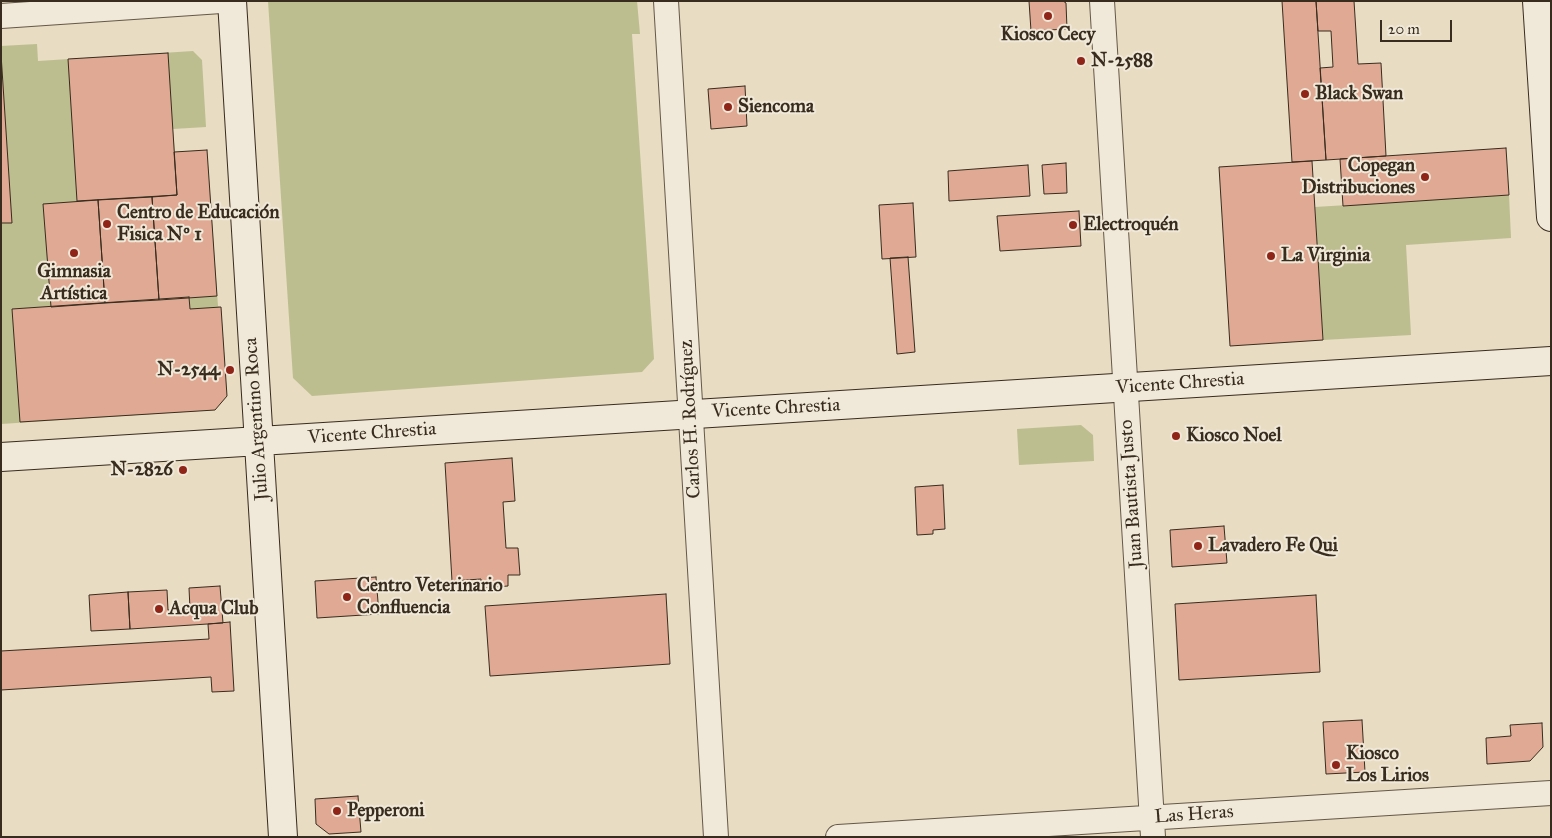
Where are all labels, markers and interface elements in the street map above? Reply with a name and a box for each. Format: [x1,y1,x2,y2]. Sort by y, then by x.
marker: Kiosco Cecy [1042,10,1054,22]
scale bar [1382,10,1454,42]
text: 20 m [1388,20,1420,38]
place label: Kiosco Cecy [1001,24,1095,46]
place label: N-2588 [1091,50,1153,72]
marker: N-2588 [1075,55,1087,67]
place label: Black Swan [1315,83,1403,105]
marker: Black Swan [1299,88,1311,100]
place label: Siencoma [738,96,814,118]
marker: Siencoma [722,101,734,113]
place label: Copegan Distribuciones [1302,155,1415,199]
marker: Copegan Distribuciones [1419,171,1431,183]
place label: Centro de Educación Fisica Nº 1 [117,202,280,246]
place label: Electroquén [1083,214,1178,236]
marker: Centro de Educación Fisica Nº 1 [101,218,113,230]
marker: Electroquén [1067,219,1079,231]
place label: La Virginia [1281,245,1370,267]
marker: Gimnasia Artística [68,247,80,259]
marker: La Virginia [1265,250,1277,262]
place label: Gimnasia Artística [37,261,111,305]
street label: Julio Argentino Roca [240,337,274,501]
street label: Carlos H. Rodríguez [675,339,707,499]
place label: N-2544 [157,359,220,381]
marker: N-2544 [224,364,236,376]
street label: Vicente Chrestia [1115,368,1245,400]
street label: Vicente Chrestia [711,394,841,424]
street label: Vicente Chrestia [307,418,437,450]
street label: Juan Bautista Justo [1115,419,1149,569]
place label: Kiosco Noel [1186,425,1282,447]
marker: Kiosco Noel [1170,430,1182,442]
place label: N-2826 [110,459,173,481]
marker: N-2826 [177,464,189,476]
place label: Lavadero Fe Qui [1208,535,1338,557]
marker: Lavadero Fe Qui [1192,540,1204,552]
place label: Centro Veterinario Confluencia [357,575,503,619]
marker: Centro Veterinario Confluencia [341,591,353,603]
place label: Acqua Club [169,598,258,620]
marker: Acqua Club [153,603,165,615]
place label: Kiosco Los Lirios [1346,743,1429,787]
marker: Kiosco Los Lirios [1330,759,1342,771]
place label: Pepperoni [347,800,425,822]
street label: Las Heras [1154,801,1234,829]
marker: Pepperoni [331,805,343,817]

